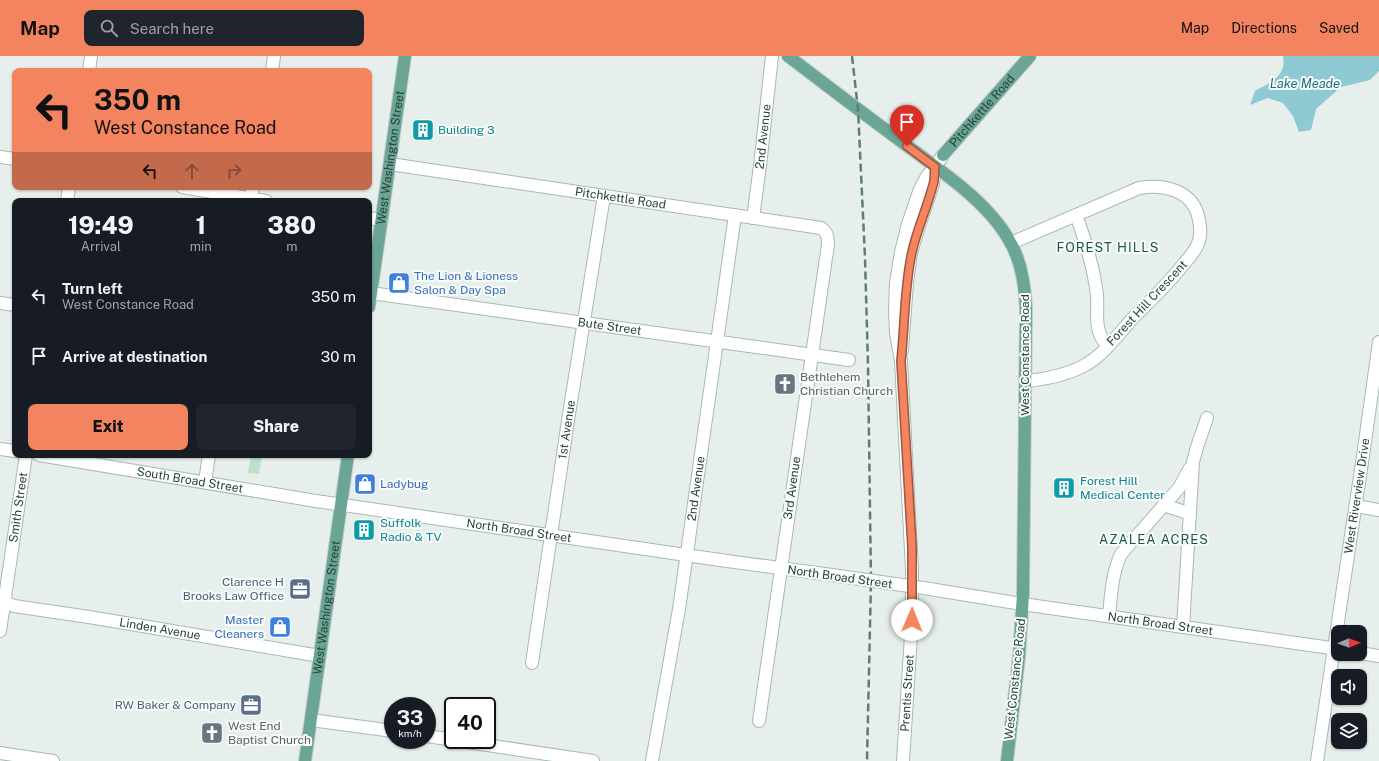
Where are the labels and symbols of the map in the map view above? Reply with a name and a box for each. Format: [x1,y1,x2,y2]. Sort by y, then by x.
street label: Pitchkettle Road [946,72,1017,150]
water label: Lake Meade [1270,76,1340,91]
street label: West Washington Street [374,89,407,225]
street label: 2nd Avenue [753,103,774,170]
pin [890,105,924,146]
building icon: Building 3 [410,117,436,143]
place label: Building 3 [438,123,495,137]
street label: Pitchkettle Road [574,185,667,212]
district label: FOREST HILLS [1056,240,1160,255]
street label: Forest Hill Crescent [1104,257,1190,348]
place label: The Lion & Lioness Salon & Day Spa [414,269,518,297]
shop icon: The Lion & Lioness Salon & Day Spa [386,270,412,296]
street label: West Constance Road [1018,294,1032,416]
street label: Bute Street [577,315,643,338]
place label: Bethlehem Christian Church [800,370,893,398]
church icon: Bethlehem Christian Church [772,371,798,397]
street label: 1st Avenue [555,399,578,460]
street label: West Riverview Drive [1341,437,1372,555]
street label: 2nd Avenue [685,455,708,522]
street label: 3rd Avenue [781,455,803,520]
street label: South Broad Street [136,464,244,496]
street label: Smith Street [6,471,30,544]
shop icon: Ladybug [352,471,378,497]
place label: Forest Hill Medical Center [1080,474,1165,502]
building icon: Forest Hill Medical Center [1051,475,1077,501]
place label: Ladybug [380,477,429,491]
place label: Suffolk Radio & TV [380,516,442,544]
street label: North Broad Street [466,516,573,545]
building icon: Suffolk Radio & TV [351,517,377,543]
district label: AZALEA ACRES [1099,532,1209,547]
street label: West Washington Street [310,539,343,675]
street label: North Broad Street [787,563,894,591]
place label: Clarence H Brooks Law Office [183,575,284,603]
office icon: Clarence H Brooks Law Office [287,576,313,602]
position arrow [891,599,933,641]
street label: North Broad Street [1107,609,1214,638]
place label: Master Cleaners [215,613,264,641]
shop icon: Master Cleaners [267,614,293,640]
street label: Linden Avenue [118,615,202,643]
street label: West Constance Road [1002,618,1028,740]
north arrow [1331,625,1367,661]
street label: Prentis Street [898,654,917,732]
office icon: RW Baker & Company [238,692,264,718]
speed limit sign: 40 [444,697,496,749]
place label: RW Baker & Company [115,698,237,712]
place label: West End Baptist Church [228,719,311,747]
church icon: West End Baptist Church [199,720,225,746]

